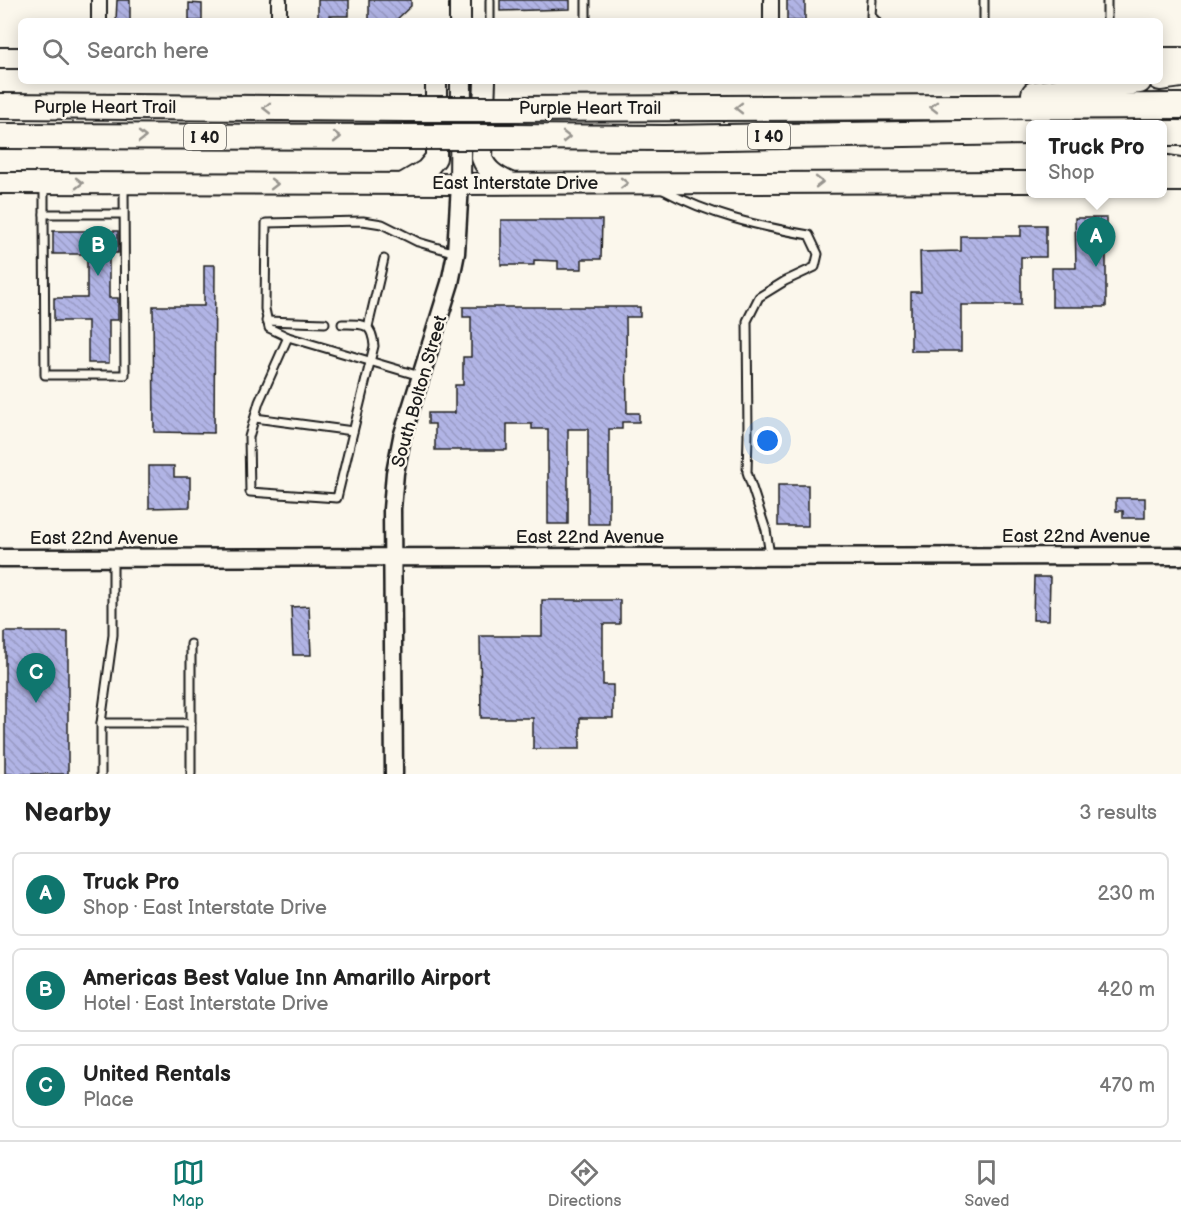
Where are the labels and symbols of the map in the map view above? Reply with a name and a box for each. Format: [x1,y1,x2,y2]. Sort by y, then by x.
street label: Purple Heart Trail [34,97,176,118]
street label: Purple Heart Trail [519,98,661,119]
one-way arrow [929,101,938,113]
one-way arrow [262,102,271,114]
one-way arrow [734,102,743,114]
road number: I 40 [748,123,790,149]
road number: I 40 [184,124,226,150]
one-way arrow [138,131,147,143]
one-way arrow [333,131,342,143]
one-way arrow [561,131,570,143]
street label: East Interstate Drive [432,173,598,194]
one-way arrow [814,176,823,188]
one-way arrow [75,177,84,189]
one-way arrow [619,177,628,189]
one-way arrow [270,178,279,190]
pin: A [1076,218,1116,267]
pin: B [78,226,118,276]
street label: South Bolton Street [388,312,451,470]
your location [753,426,782,455]
street label: East 22nd Avenue [1002,526,1150,547]
street label: East 22nd Avenue [516,527,664,548]
street label: East 22nd Avenue [30,528,178,549]
pin: C [16,654,56,703]

